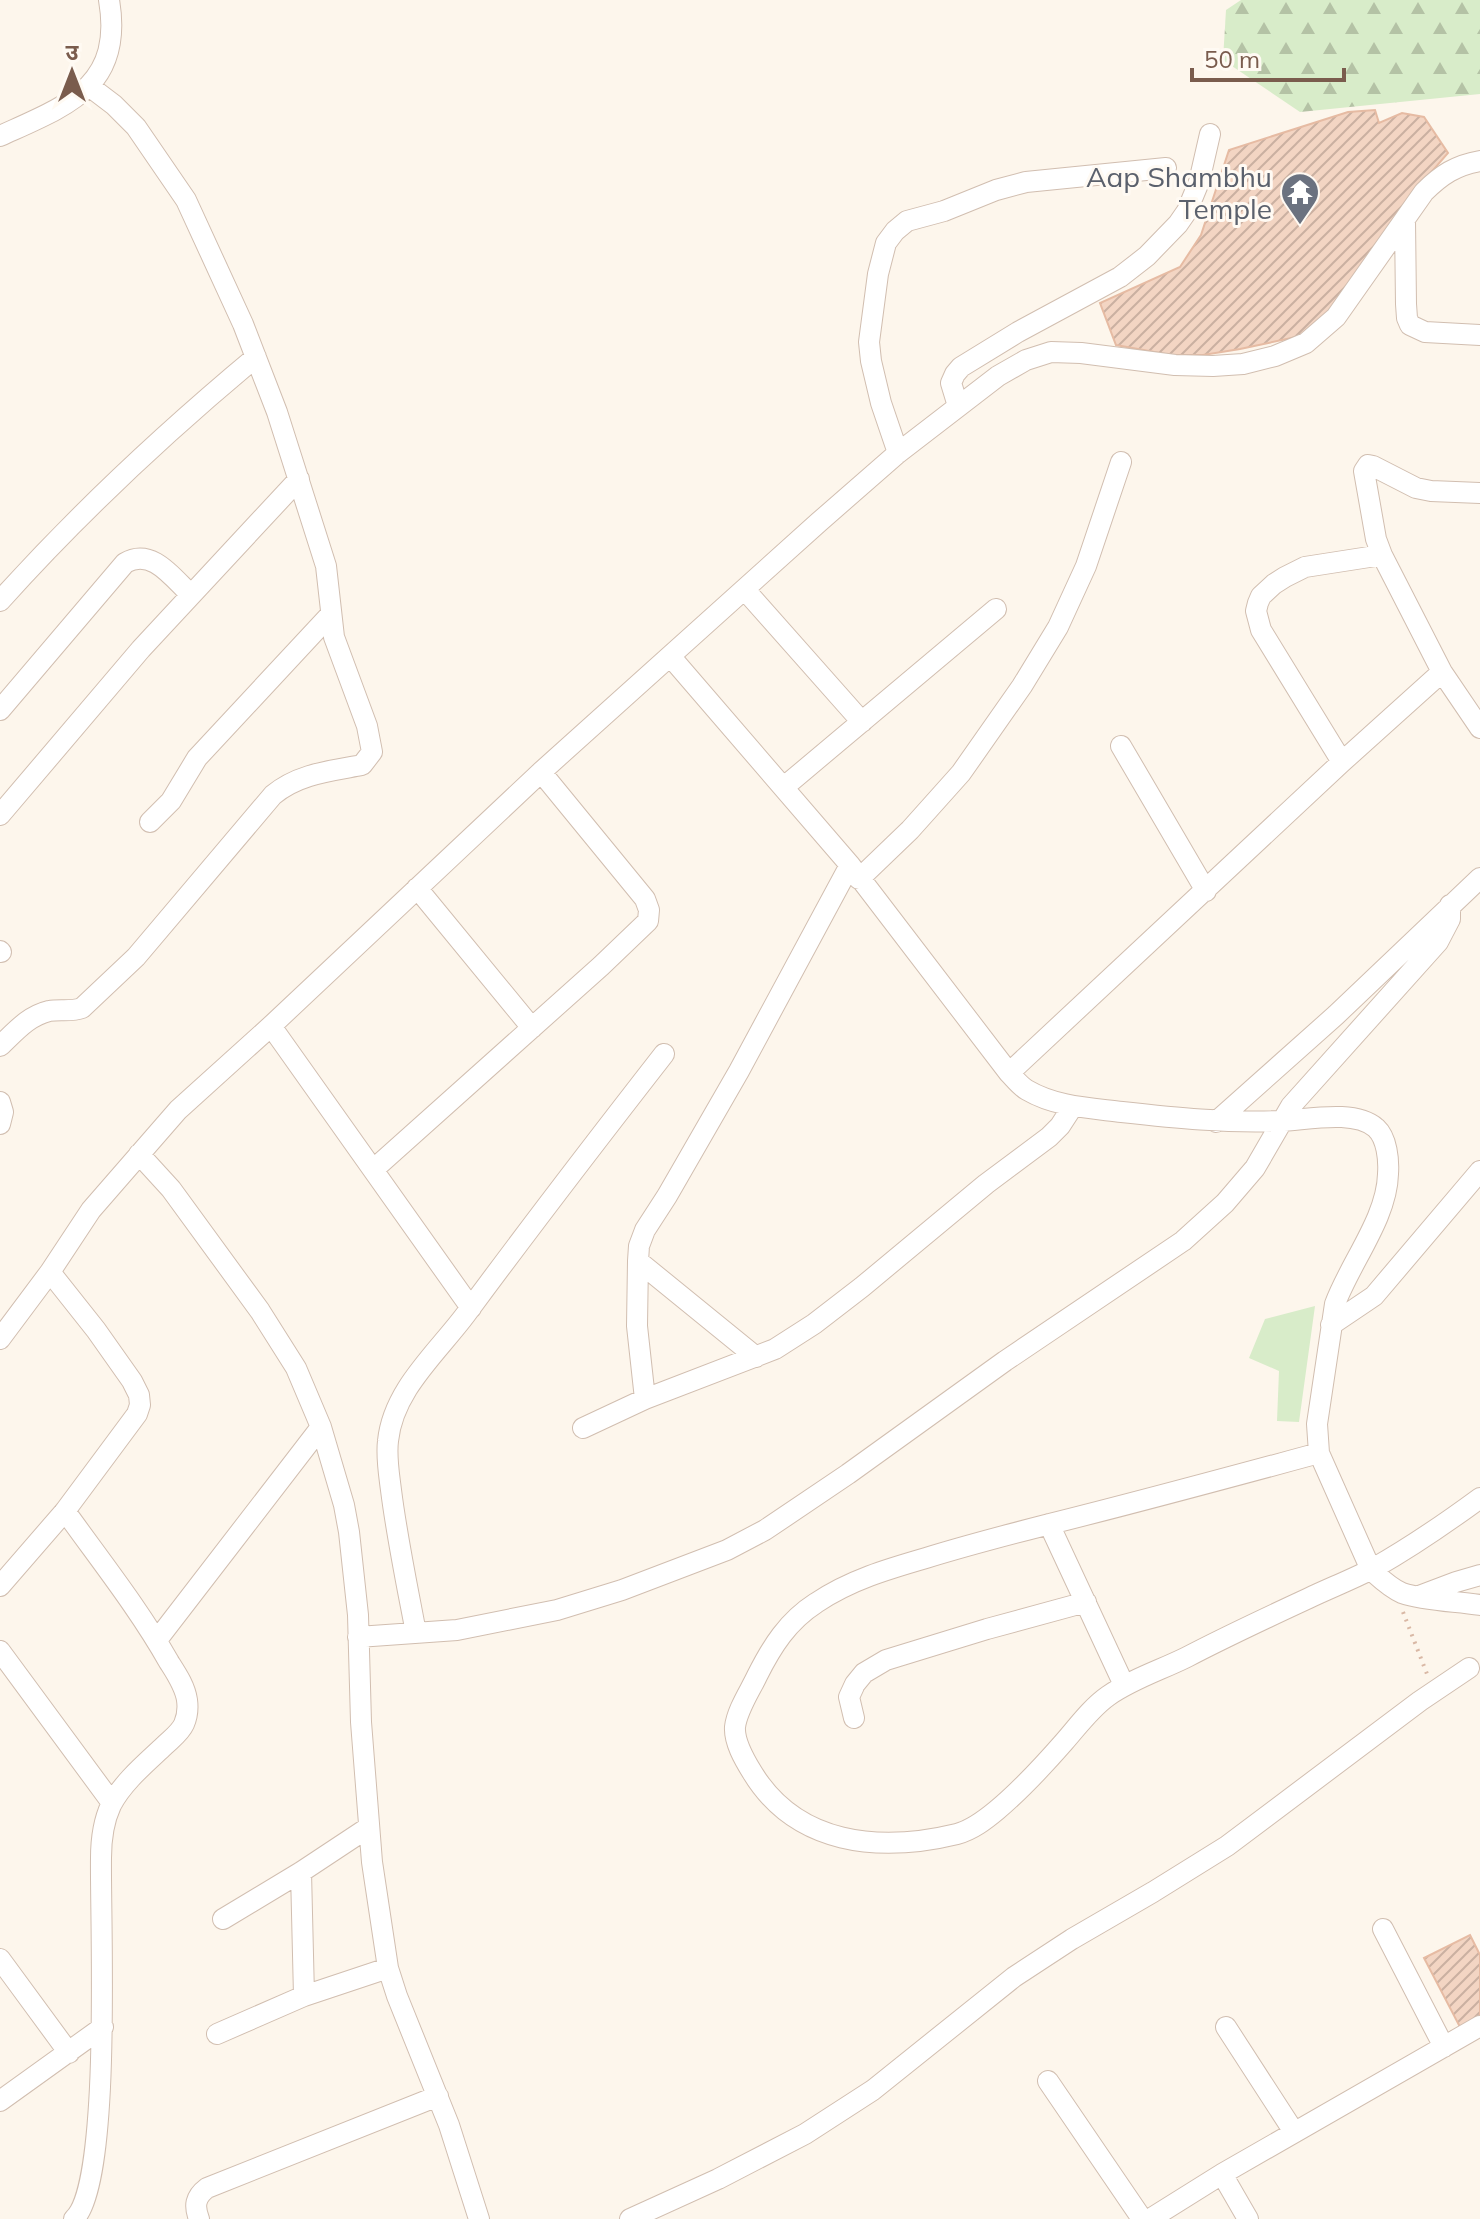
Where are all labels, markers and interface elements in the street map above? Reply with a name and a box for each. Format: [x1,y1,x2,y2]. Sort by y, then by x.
north arrow [32,32,112,112]
scale bar [1192,32,1344,82]
text: उ [66,38,80,66]
text: 50 m [1204,44,1260,74]
place label: Aap Shambhu Temple [1086,159,1272,226]
temple icon: Aap Shambhu Temple [1279,171,1321,226]

